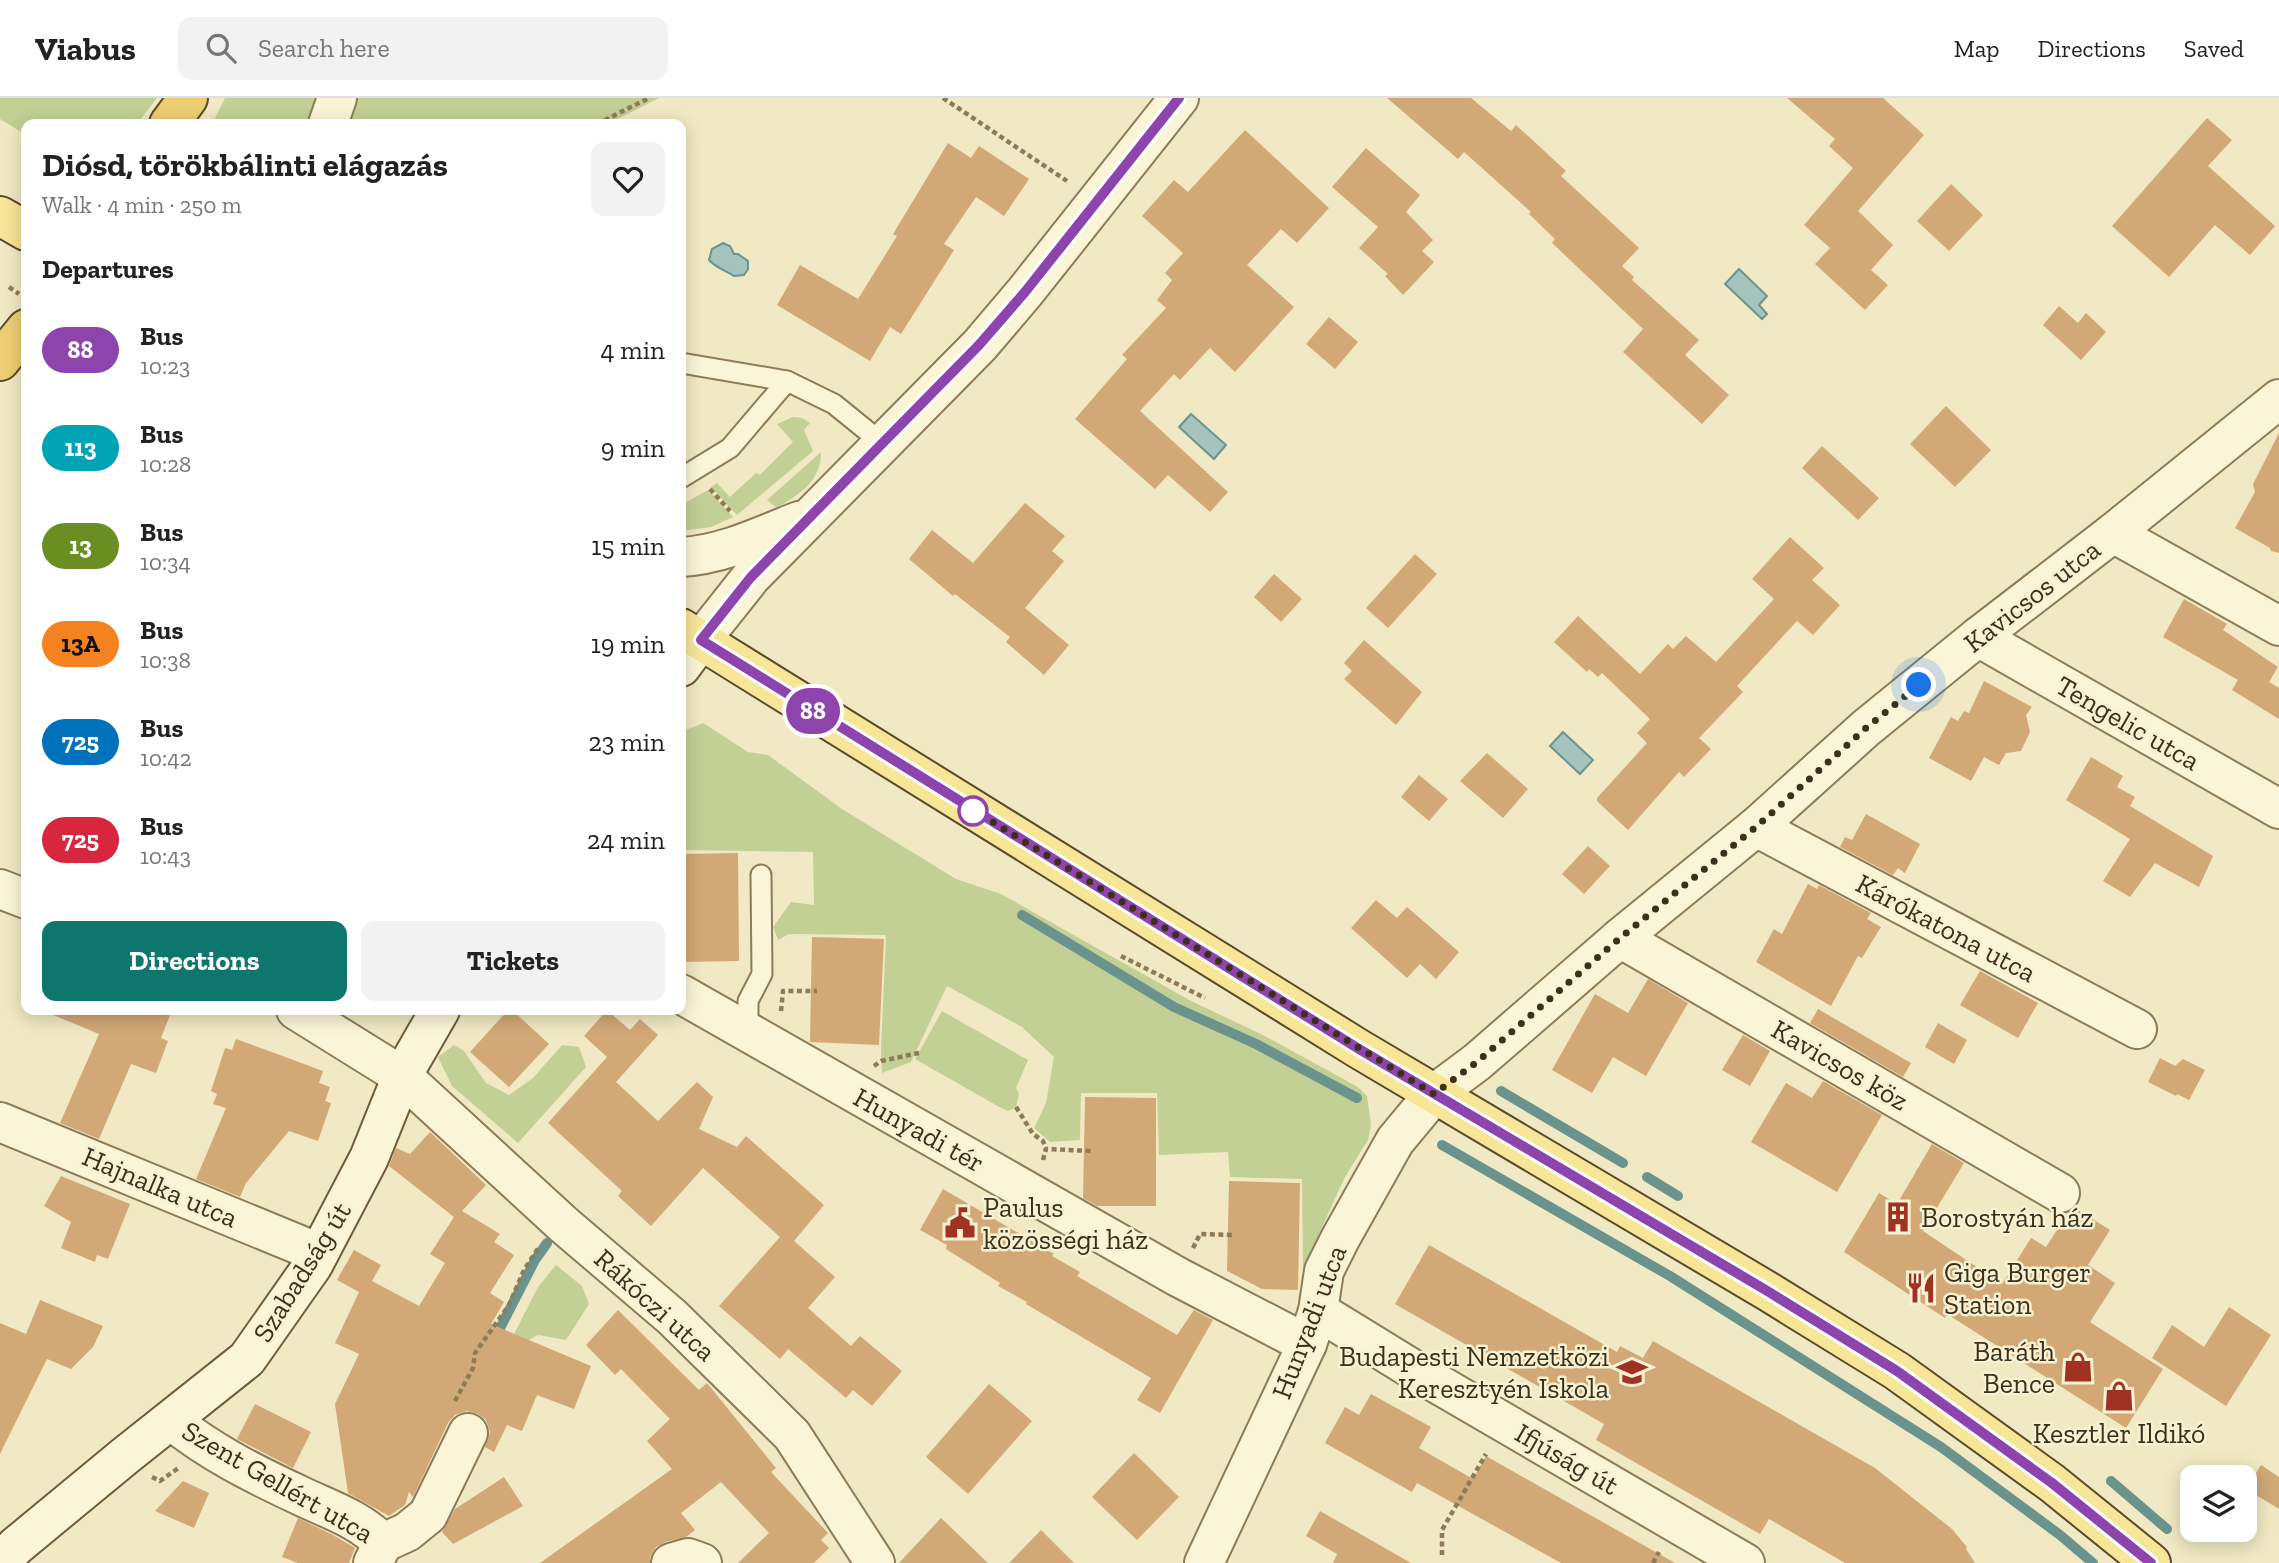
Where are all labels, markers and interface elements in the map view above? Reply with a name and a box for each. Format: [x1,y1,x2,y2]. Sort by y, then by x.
search box [178,17,668,80]
text: Viabus [35,29,136,68]
icon: search [202,29,240,67]
text: Search here [258,32,390,64]
text: Map [1954,34,2000,63]
text: Directions [2038,34,2146,63]
text: Saved [2184,34,2244,63]
button: heart [591,142,665,216]
text: Diósd, törökbálinti elágazás [42,145,448,184]
text: Walk · 4 min · 250 m [42,191,242,219]
text: Departures [42,253,174,285]
text: Bus [140,320,183,352]
text: 4 min [600,334,665,366]
text: 88 [68,335,93,364]
text: 10:23 [140,352,190,380]
text: Bus [140,418,183,450]
text: 9 min [601,432,665,464]
text: 113 [64,433,97,462]
text: 10:28 [140,450,191,478]
text: Bus [140,516,183,548]
text: 15 min [591,530,665,562]
text: 13 [69,531,92,560]
street label: Kavicsos utca [1957,532,2107,659]
text: 10:34 [140,548,191,576]
text: Bus [140,614,183,646]
text: 19 min [591,628,665,660]
text: 13A [61,629,100,658]
text: 10:38 [140,646,191,674]
your location [1901,667,1936,702]
street label: Tengelic utca [2050,669,2206,778]
line badge: 88 [782,688,844,734]
text: 88 [800,696,826,725]
text: Bus [140,712,183,744]
text: 23 min [588,726,665,758]
text: 725 [62,727,99,756]
text: 10:42 [140,744,192,772]
unlabelled marker [958,796,988,826]
text: Bus [140,810,183,842]
text: 24 min [587,824,665,856]
text: 725 [62,825,99,854]
text: 10:43 [140,842,191,870]
street label: Kárókatona utca [1850,867,2042,989]
button: Directions [42,921,347,1001]
button: Tickets [361,921,665,1001]
street label: Kavicsos köz [1766,1013,1914,1117]
street label: Hunyadi tér [848,1081,990,1179]
street label: Hajnalka utca [77,1139,243,1235]
place label: Paulus közösségi ház [983,1191,1148,1256]
street label: Szabadság út [246,1195,358,1348]
building icon: Borostyán ház [1881,1200,1915,1234]
place label: Borostyán ház [1921,1201,2093,1234]
public building icon: Paulus közösségi ház [943,1206,977,1240]
street label: Hunyadi utca [1265,1240,1354,1403]
street label: Rákóczi utca [588,1242,723,1368]
place label: Giga Burger Station [1944,1256,2091,1321]
restaurant icon: Giga Burger Station [1904,1271,1938,1305]
place label: Baráth Bence [1973,1335,2055,1400]
place label: Budapesti Nemzetközi Keresztyén Iskola [1339,1340,1609,1405]
shop icon: Baráth Bence [2061,1350,2095,1384]
school or university icon: Budapesti Nemzetközi Keresztyén Iskola [1615,1355,1649,1389]
shop icon: Kesztler Ildikó [2102,1379,2136,1413]
street label: Szent Gellért utca [177,1414,380,1550]
street label: Ifjúság út [1510,1416,1625,1502]
place label: Kesztler Ildikó [2033,1417,2205,1450]
map controls [2180,1465,2257,1542]
button: layers [2180,1465,2257,1542]

